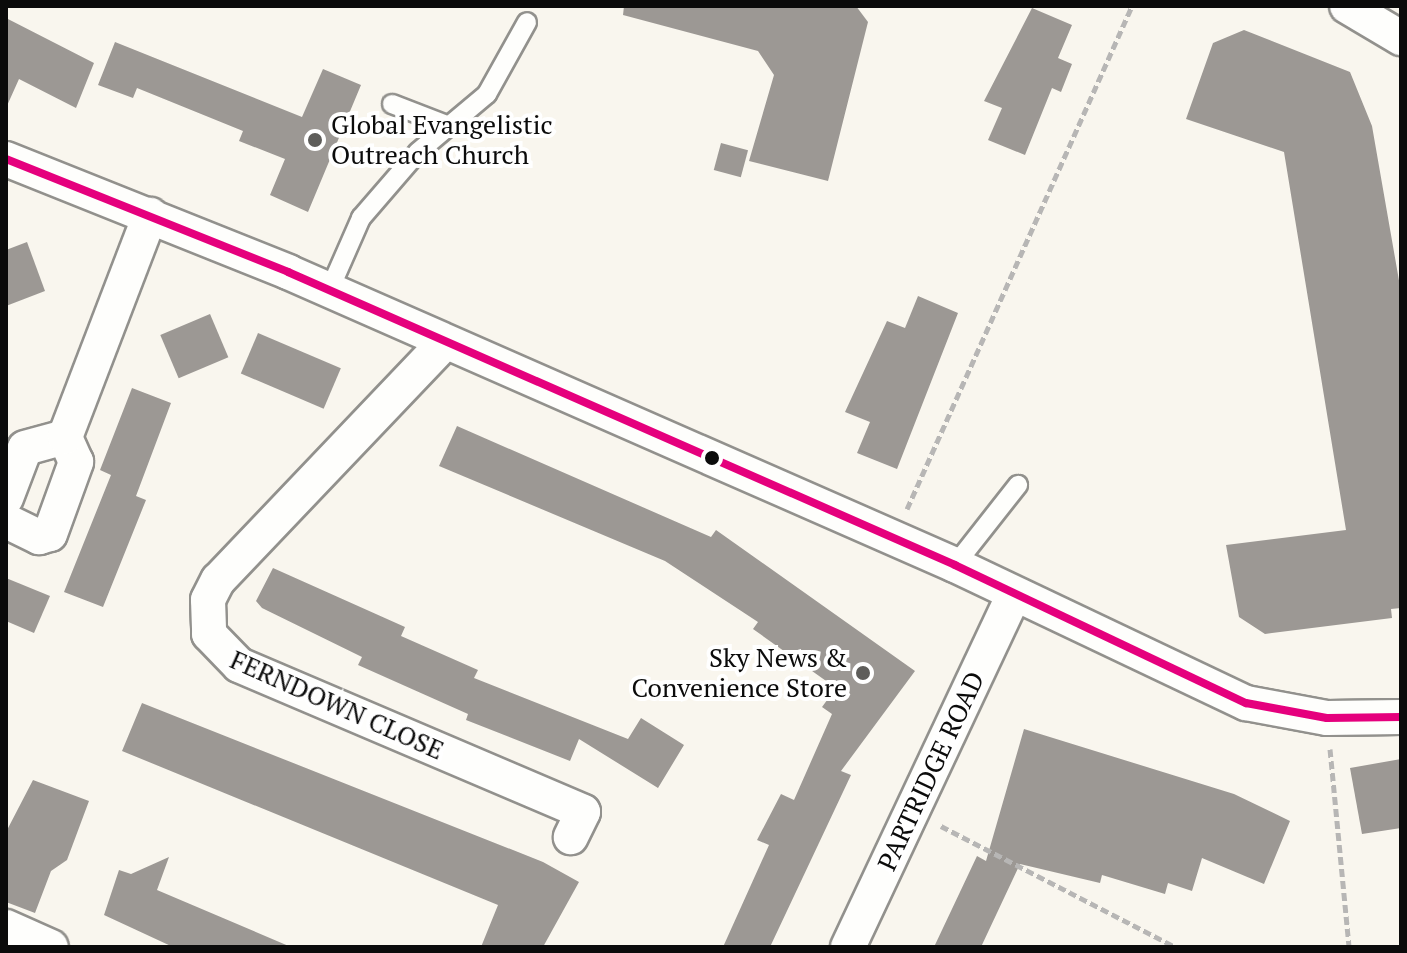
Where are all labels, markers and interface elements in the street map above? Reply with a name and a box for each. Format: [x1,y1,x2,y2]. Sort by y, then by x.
place label: Global Evangelistic Outreach Church [331,109,553,170]
marker: Global Evangelistic Outreach Church [306,131,324,149]
unlabelled marker [704,450,720,466]
place label: Sky News & Convenience Store [631,642,847,704]
street label: FERNDOWN CLOSE [226,644,448,766]
marker: Sky News & Convenience Store [854,664,872,682]
street label: PARTRIDGE ROAD [871,667,991,875]

